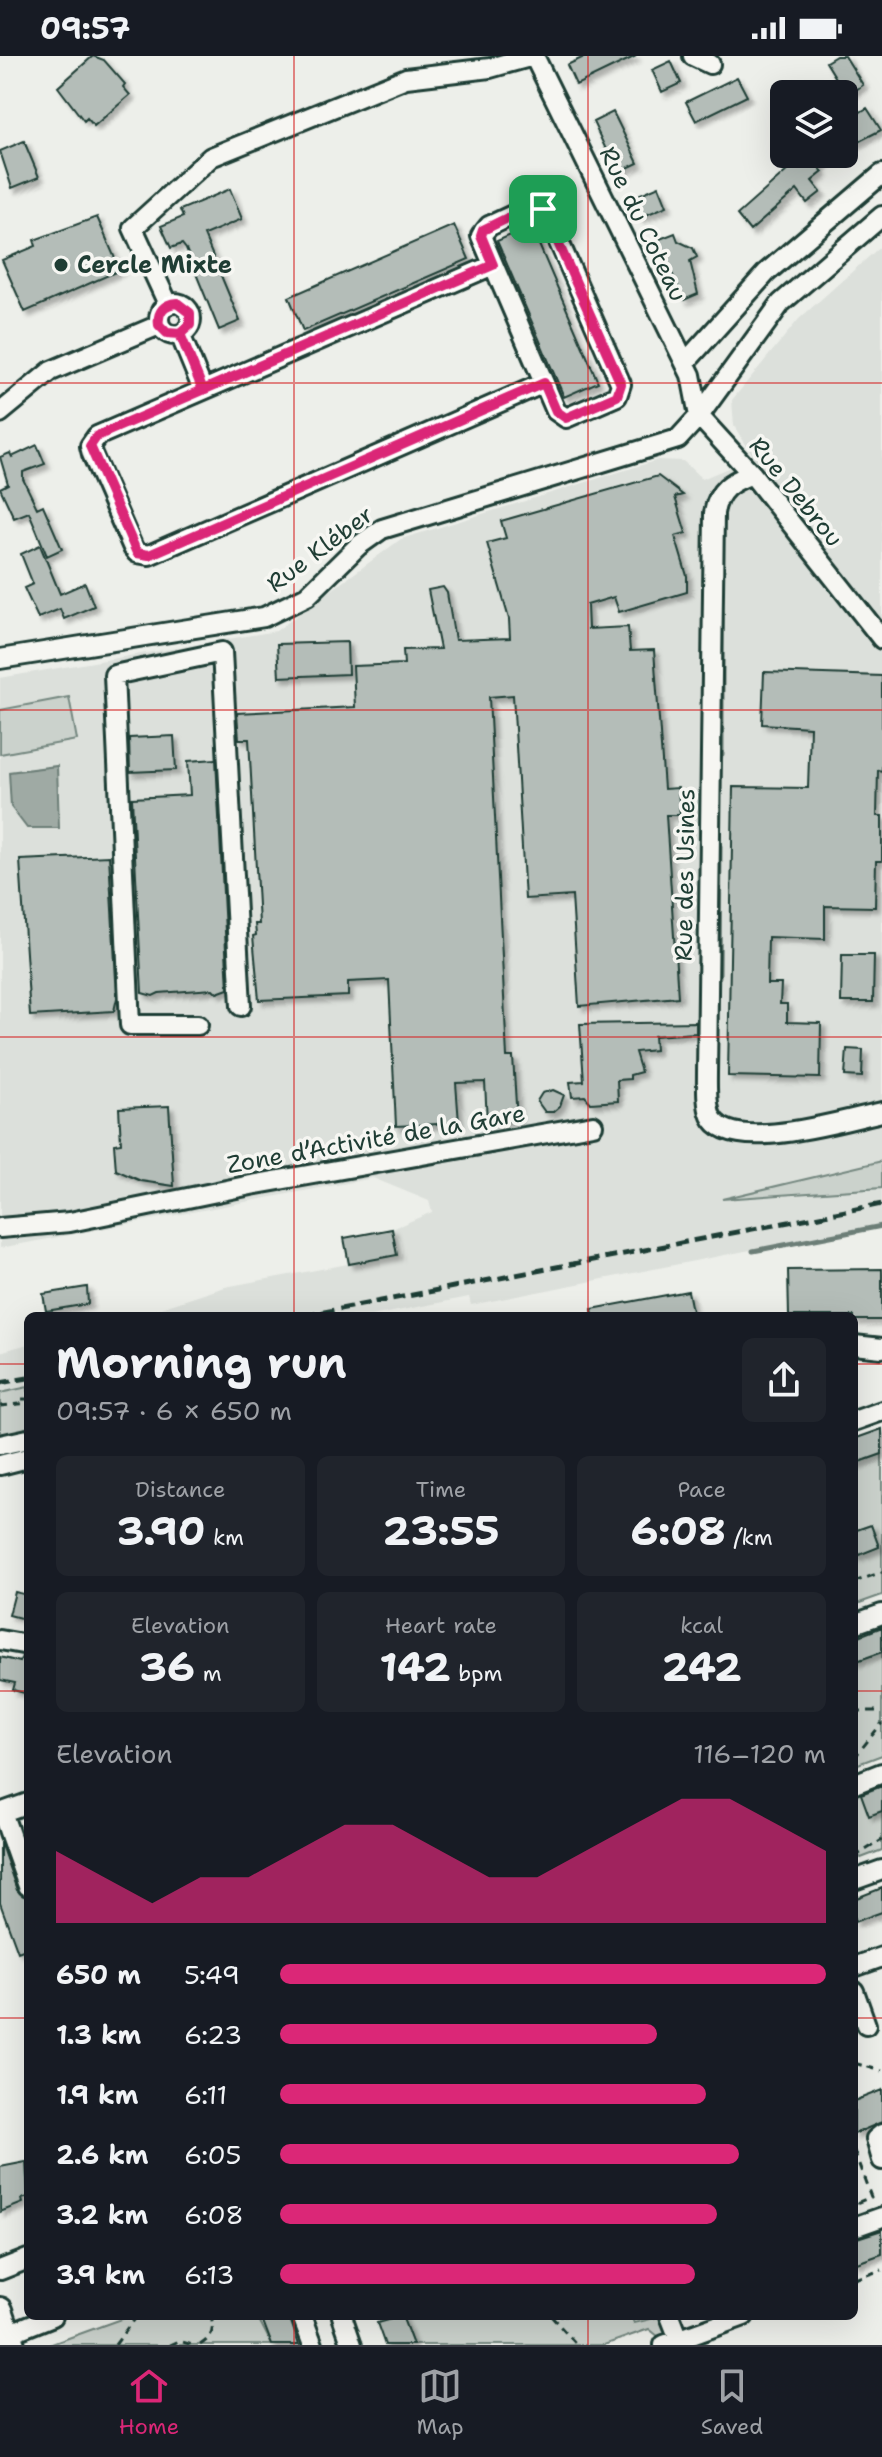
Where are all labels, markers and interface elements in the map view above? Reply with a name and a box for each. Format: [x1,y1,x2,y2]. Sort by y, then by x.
text: 09:57 [40,8,130,49]
map controls [770,80,858,168]
button: layers [770,80,858,168]
street label: Rue du Coteau [592,141,694,307]
pin [509,175,577,243]
icon: arrive [521,187,565,231]
place label: Cercle Mixte [77,249,232,281]
marker: Cercle Mixte [52,256,70,274]
street label: Rue Debrou [742,430,850,554]
street label: Rue Kléber [260,498,380,600]
street label: Rue des Usines [667,788,703,962]
street label: Zone d’Activité de la Gare [224,1097,528,1181]
text: Morning run [56,1333,347,1392]
button: share [742,1338,826,1422]
text: 09:57 · 6 × 650 m [56,1393,292,1428]
text: Distance [135,1475,225,1504]
text: Time [416,1475,466,1504]
text: Pace [677,1475,726,1504]
text: 3.90 [117,1504,205,1558]
text: 23:55 [383,1504,499,1558]
text: 6:08 [631,1504,726,1558]
text: km [205,1523,244,1552]
text: /km [726,1523,773,1552]
text: Elevation [131,1611,230,1640]
text: Heart rate [385,1611,497,1640]
text: kcal [680,1611,723,1640]
text: 36 [139,1640,195,1694]
text: 142 [380,1640,451,1694]
text: 242 [662,1640,742,1694]
text: m [195,1659,222,1688]
text: bpm [451,1659,502,1688]
text: Elevation [56,1736,172,1771]
text: 116–120 m [693,1736,826,1771]
text: 650 m [56,1957,141,1992]
text: 5:49 [184,1957,240,1992]
text: 1.3 km [56,2017,141,2052]
text: 6:23 [184,2017,242,2052]
text: 1.9 km [56,2077,138,2112]
text: 6:11 [184,2077,227,2112]
text: 2.6 km [56,2137,149,2172]
text: 6:05 [184,2137,241,2172]
text: 3.2 km [56,2197,148,2232]
text: 6:08 [184,2197,244,2232]
text: 3.9 km [56,2257,145,2292]
text: 6:13 [184,2257,234,2292]
tab: Home [119,2364,179,2441]
tab: Map [416,2364,464,2441]
tab: Saved [701,2364,763,2441]

